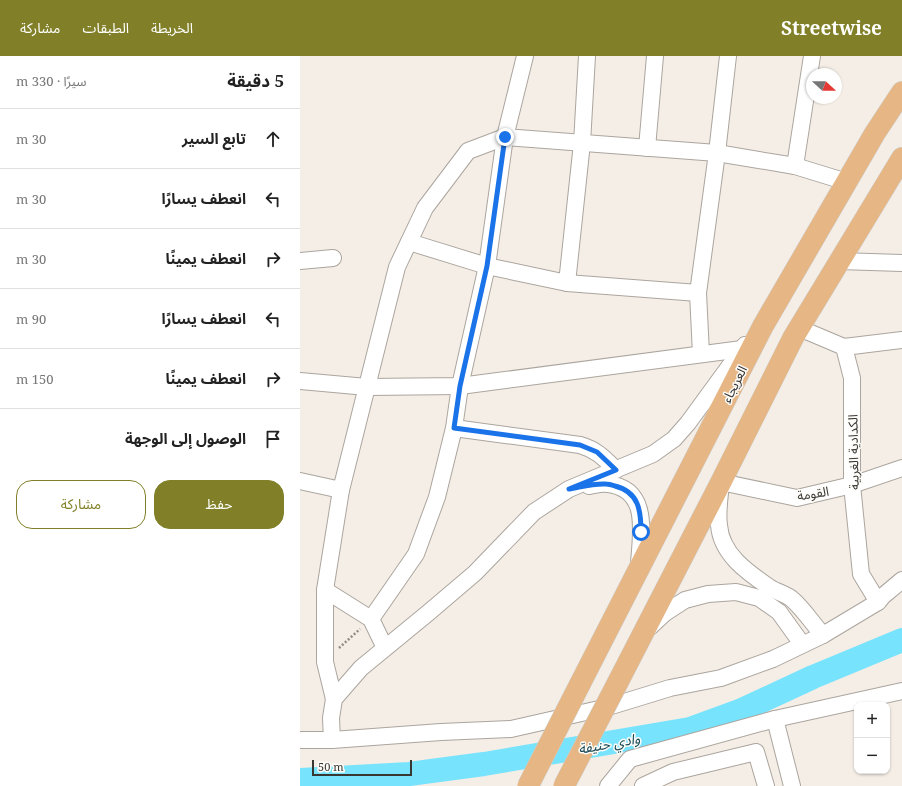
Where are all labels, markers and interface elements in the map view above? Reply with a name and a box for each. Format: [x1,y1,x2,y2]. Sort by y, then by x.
text: Streetwise [781,15,882,41]
text: مشاركة [20,18,60,37]
text: الطبقات [82,18,129,37]
text: الخريطة [151,18,193,37]
north arrow [806,68,842,104]
text: 5 دقيقة [227,69,284,92]
text: سيرًا · 330 m [16,72,86,90]
text: تابع السير [182,128,246,148]
icon: ahead [262,128,284,150]
route end [496,128,514,146]
text: 30 m [16,130,46,148]
text: انعطف يسارًا [162,188,246,208]
icon: left [262,188,284,210]
text: 30 m [16,190,46,208]
text: انعطف يمينًا [165,248,246,268]
icon: right [262,248,284,270]
text: 30 m [16,250,46,268]
text: انعطف يسارًا [162,308,246,328]
icon: left [262,308,284,330]
text: 90 m [16,310,46,328]
street label: العريجاء [717,362,751,406]
text: انعطف يمينًا [165,368,246,388]
icon: right [262,368,284,390]
text: 150 m [16,370,54,388]
street label: الكدادية الغربية [843,414,863,490]
text: الوصول إلى الوجهة [125,428,246,448]
icon: arrive [262,428,284,450]
button: مشاركة [16,480,146,529]
button: حفظ [154,480,284,529]
street label: القومة [796,482,830,504]
route start [632,523,650,541]
map controls [854,702,890,774]
button: + [854,702,890,738]
water label: وادي حنيفة [577,728,642,760]
button: − [854,738,890,774]
scale bar [312,758,412,777]
text: 50 m [318,759,344,774]

